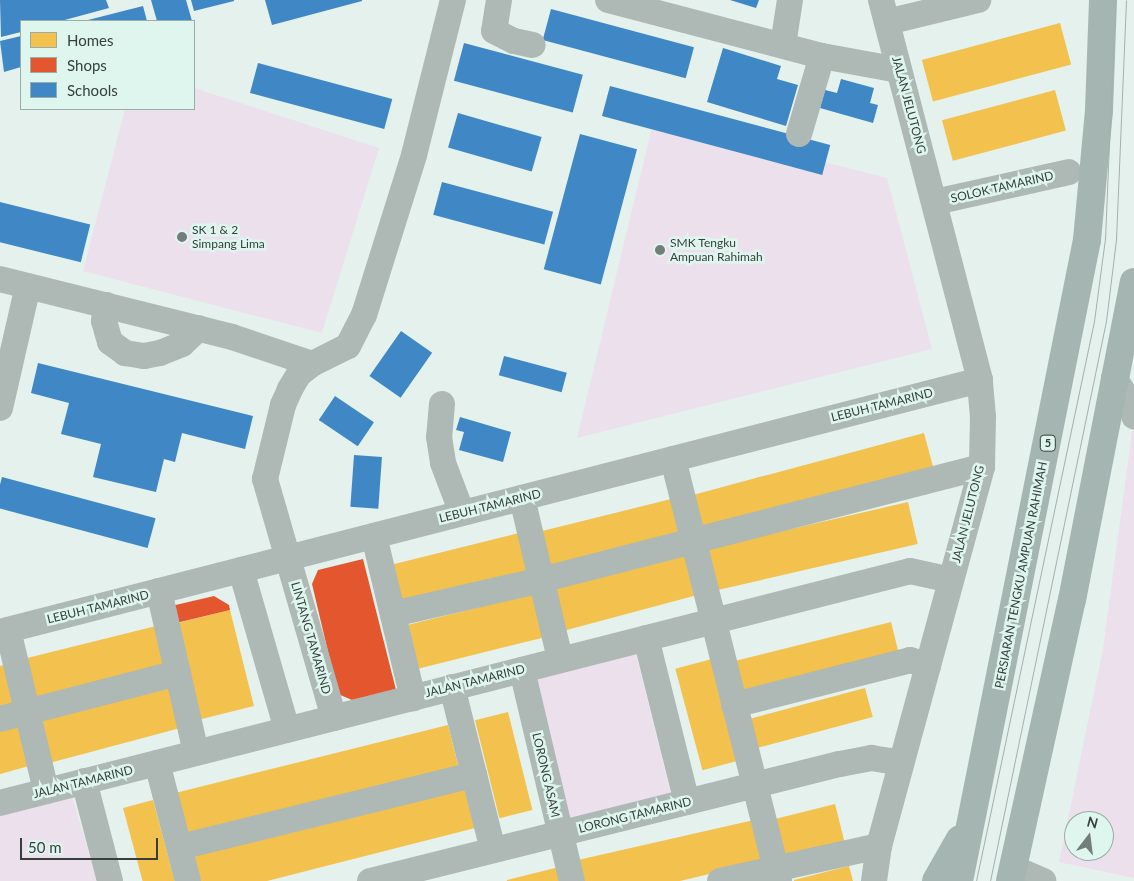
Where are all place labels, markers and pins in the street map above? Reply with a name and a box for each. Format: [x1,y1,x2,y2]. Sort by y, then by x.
place label: SK 1 & 2 Simpang Lima [192,223,265,251]
marker: SK 1 & 2 Simpang Lima [176,231,188,243]
place label: SMK Tengku Ampuan Rahimah [670,236,763,264]
marker: SMK Tengku Ampuan Rahimah [654,244,666,256]

